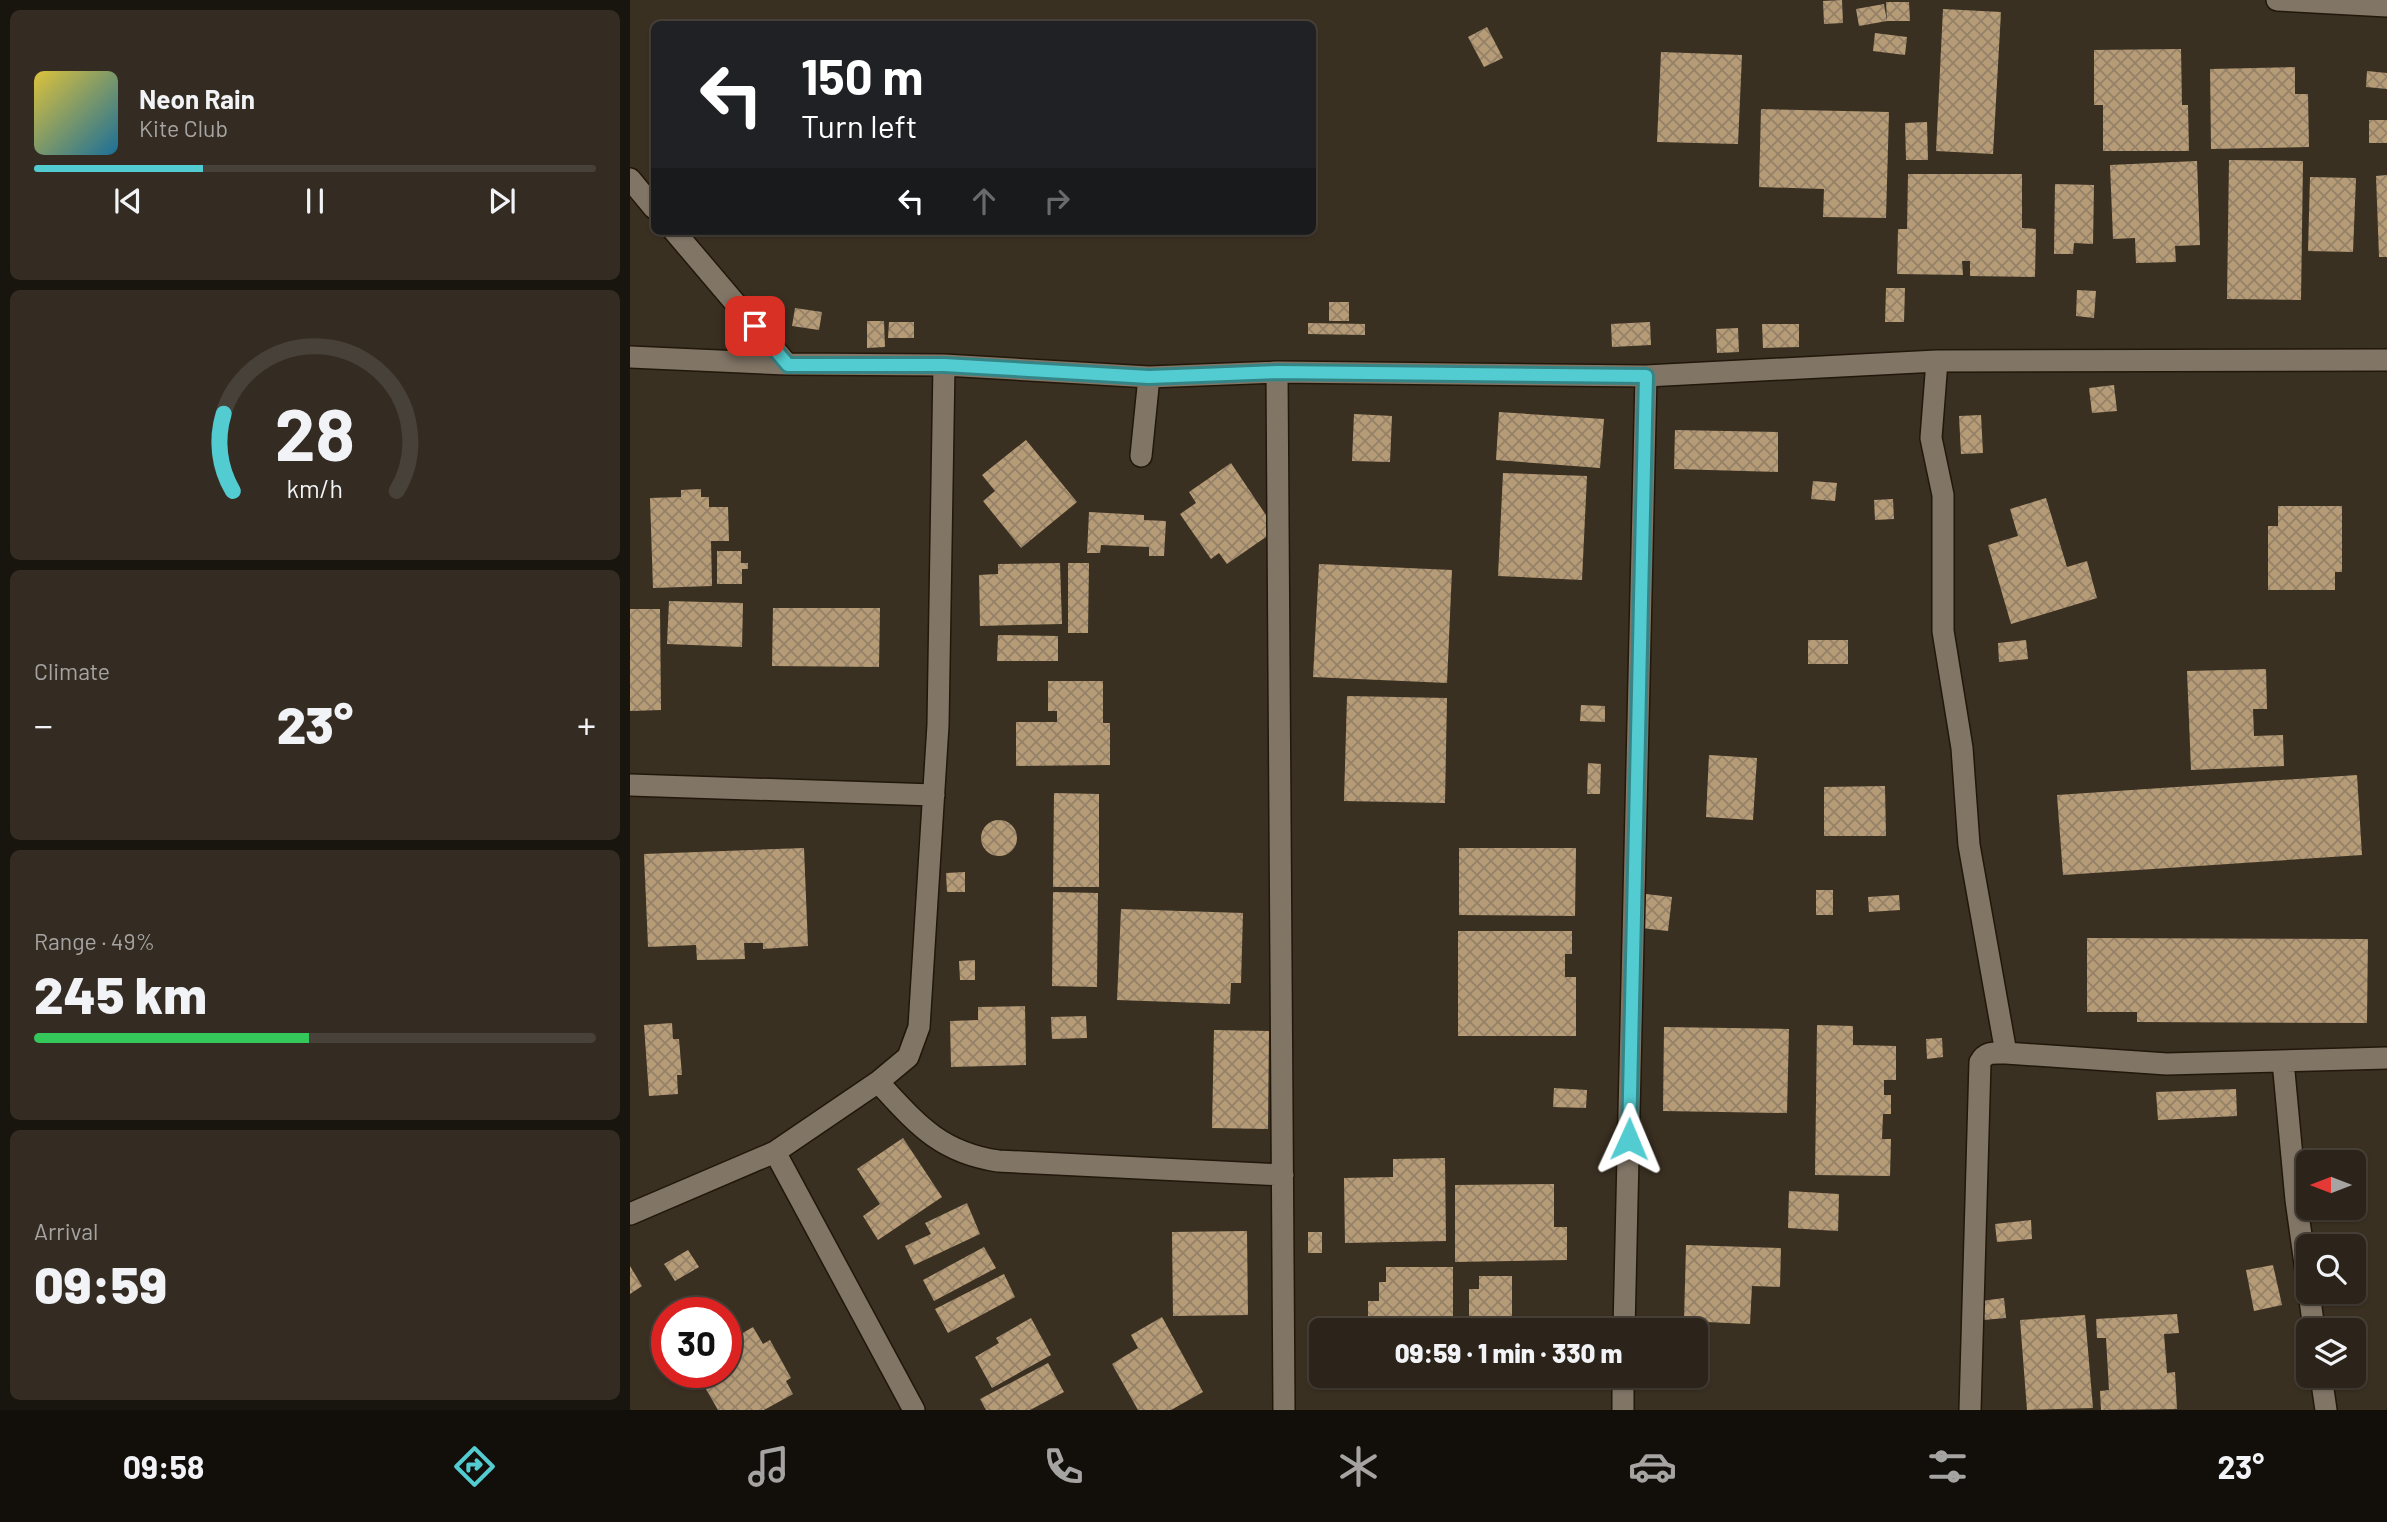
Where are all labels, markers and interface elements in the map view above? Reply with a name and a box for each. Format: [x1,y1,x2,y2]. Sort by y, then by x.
text: 150 m [801,46,923,105]
icon: left [686,49,777,140]
text: Neon Rain [139,83,255,114]
text: Turn left [801,106,918,144]
text: Kite Club [139,114,228,142]
icon: previous [109,182,147,220]
icon: pause [296,182,334,220]
icon: next [483,182,521,220]
icon: left [892,182,930,220]
icon: ahead [965,182,1003,220]
icon: right [1038,182,1076,220]
pin [725,296,785,356]
icon: arrive [736,307,774,345]
text: 28 [275,388,355,476]
text: km/h [287,473,343,503]
text: Climate [34,657,110,685]
text: 23° [277,692,353,754]
text: − [34,701,53,747]
text: + [577,701,596,747]
text: Range · 49% [34,927,155,955]
text: 245 km [34,962,207,1024]
position arrow [1592,1102,1666,1176]
north arrow [2296,1150,2366,1220]
map controls [2296,1150,2366,1388]
text: Arrival [34,1217,98,1245]
button: search [2296,1234,2366,1304]
text: 09:59 [34,1252,167,1314]
speed limit sign: 30 [651,1297,742,1388]
button: layers [2296,1318,2366,1388]
text: 09:59 · 1 min · 330 m [1395,1337,1622,1368]
icon: directions [450,1442,499,1491]
icon: music [744,1442,793,1491]
icon: phone [1039,1442,1088,1491]
icon: climate [1334,1442,1383,1491]
icon: car [1628,1442,1677,1491]
icon: filters [1923,1442,1972,1491]
text: 09:58 [123,1447,204,1485]
text: 23° [2217,1447,2264,1485]

